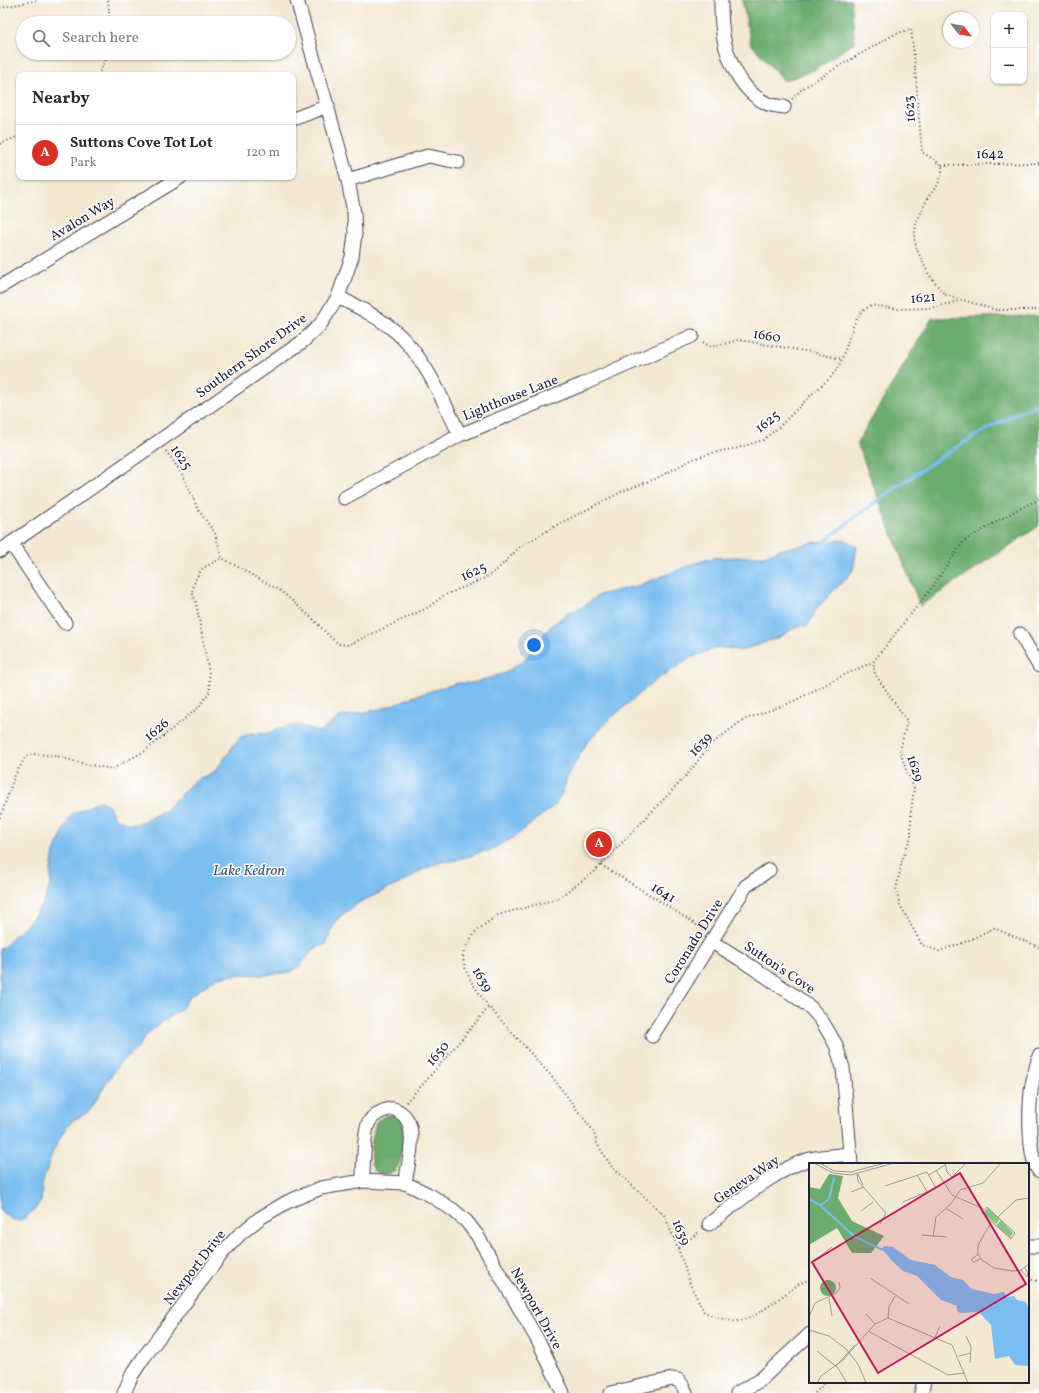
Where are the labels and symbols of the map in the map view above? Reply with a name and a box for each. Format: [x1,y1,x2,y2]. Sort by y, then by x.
north arrow [943,12,979,48]
street label: 1623 [900,95,921,123]
street label: 1642 [976,145,1004,164]
street label: Avalon Way [47,192,119,246]
street label: 1621 [910,288,937,309]
street label: Southern Shore Drive [192,309,312,403]
street label: 1660 [751,325,782,348]
street label: Lighthouse Lane [460,370,561,426]
street label: 1625 [752,406,784,438]
street label: 1625 [165,441,196,474]
street label: 1625 [457,558,490,587]
your location [524,635,544,655]
street label: 1626 [140,714,173,746]
street label: 1639 [685,729,717,761]
street label: 1629 [901,753,928,784]
pin: A [586,829,612,859]
water label: Lake Kedron [213,861,285,882]
street label: 1641 [647,878,679,908]
street label: Coronado Drive [660,895,728,988]
street label: Sutton's Cove [740,937,819,999]
street label: 1639 [467,964,497,996]
street label: 1650 [422,1037,454,1071]
street label: Geneva Way [710,1151,784,1209]
inset map [809,1163,1029,1383]
street label: 1639 [667,1217,695,1249]
street label: Newport Drive [160,1226,231,1310]
street label: Newport Drive [505,1264,566,1353]

